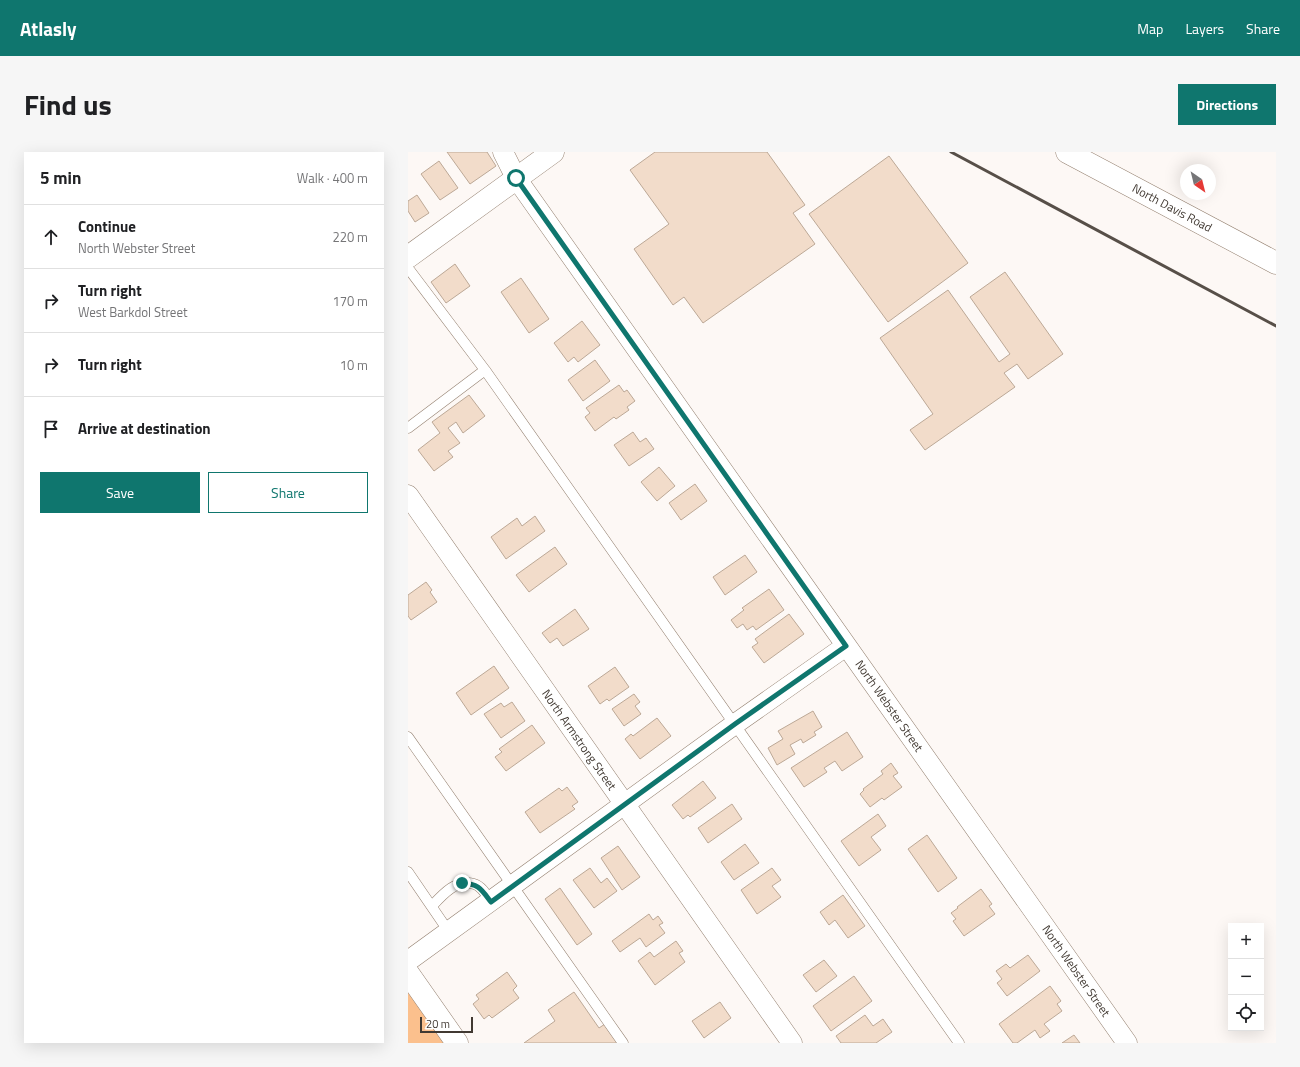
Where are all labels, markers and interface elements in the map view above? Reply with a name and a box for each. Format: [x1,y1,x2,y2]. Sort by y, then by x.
text: Atlasly [20,14,77,43]
text: Map [1137,18,1163,39]
text: Layers [1185,18,1224,39]
text: Share [1246,18,1280,39]
text: Find us [24,83,112,126]
button: Directions [1178,84,1276,125]
north arrow [1180,164,1216,200]
text: 5 min [40,165,81,191]
text: Walk · 400 m [297,168,368,188]
route start [507,169,525,187]
street label: North Davis Road [1129,178,1216,237]
text: Continue [78,215,136,238]
icon: ahead [40,226,62,248]
text: 220 m [332,227,368,247]
text: North Webster Street [78,238,195,258]
text: Turn right [78,279,142,302]
icon: right [40,290,62,312]
text: 170 m [332,291,368,311]
text: West Barkdol Street [78,302,188,322]
text: Turn right [78,353,142,376]
icon: right [40,354,62,376]
text: 10 m [340,355,368,375]
text: Arrive at destination [78,417,211,440]
icon: arrive [40,418,62,440]
button: Save [40,472,200,513]
button: Share [208,472,368,513]
street label: North Webster Street [851,656,929,756]
street label: North Armstrong Street [537,685,622,795]
route end [453,874,471,892]
street label: North Webster Street [1038,921,1116,1021]
map controls [1228,923,1264,1031]
button: + [1228,923,1264,959]
button: − [1228,959,1264,995]
button: locate [1228,995,1264,1031]
scale bar [420,1015,473,1034]
text: 20 m [426,1016,450,1032]

